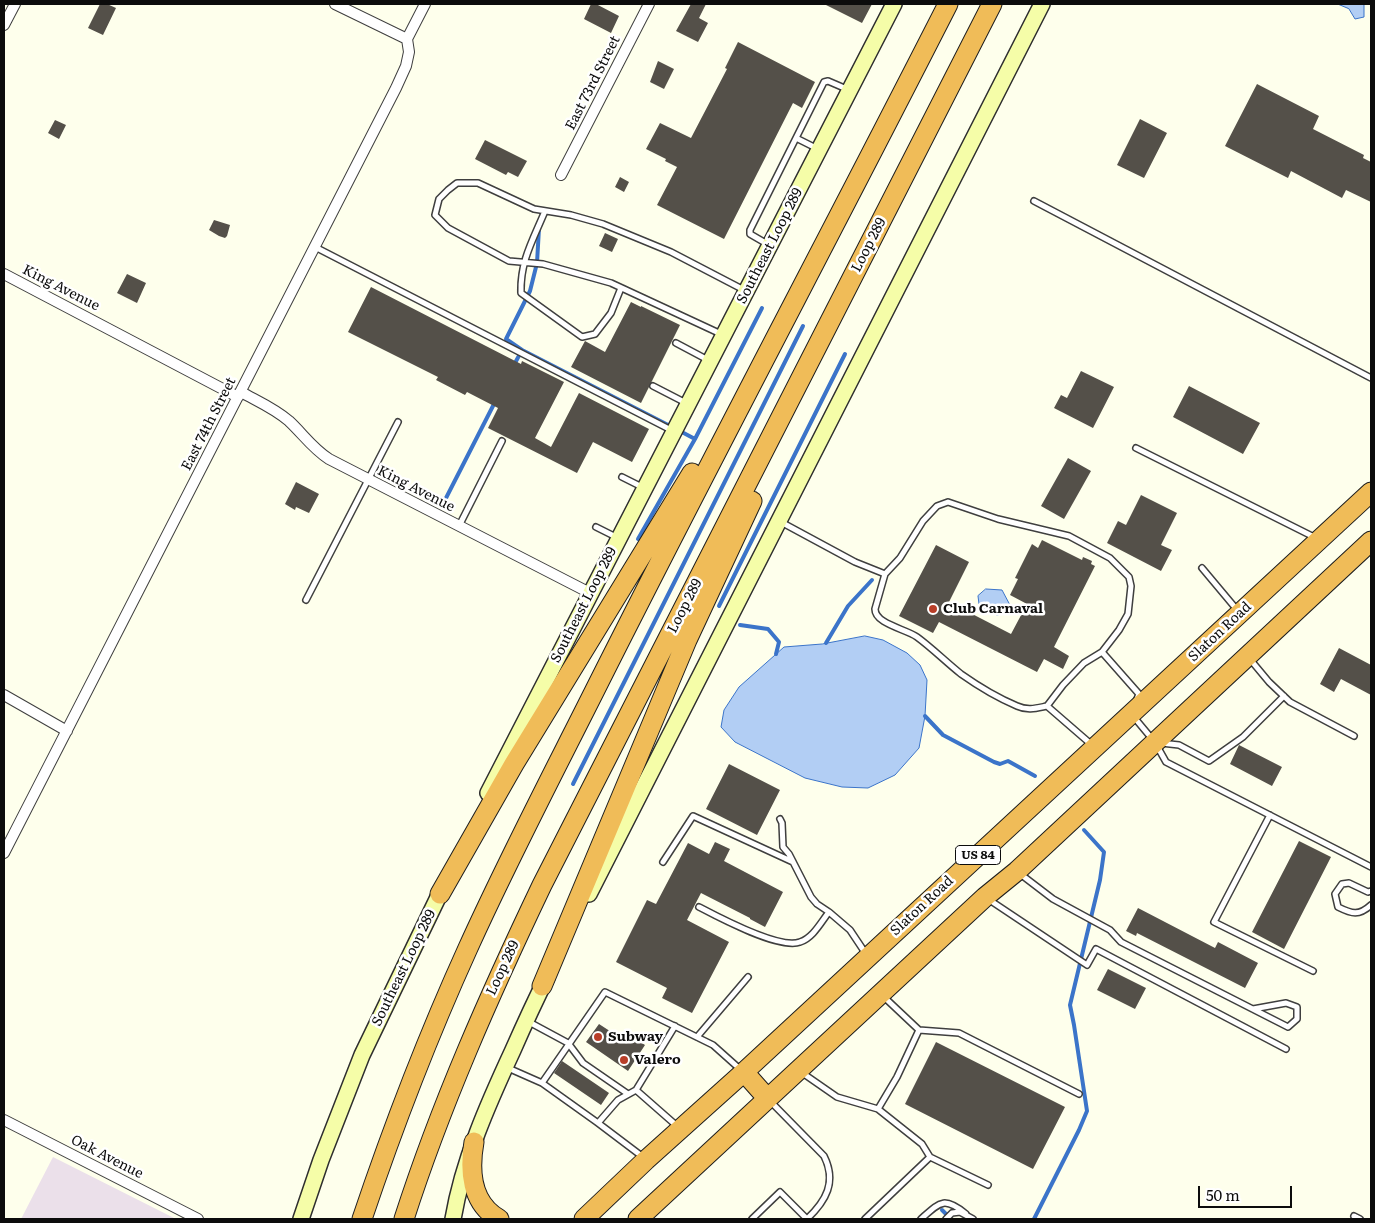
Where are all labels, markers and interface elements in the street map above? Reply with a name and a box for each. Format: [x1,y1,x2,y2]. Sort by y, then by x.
street label: East 73rd Street [562,33,624,133]
street label: Southeast Loop 289 [733,185,807,307]
street label: Loop 289 [848,215,890,275]
street label: King Avenue [20,261,102,315]
street label: East 74th Street [178,374,240,474]
street label: King Avenue [375,462,457,516]
street label: Southeast Loop 289 [547,544,621,666]
street label: Loop 289 [664,576,706,636]
street label: Slaton Road [1185,599,1255,665]
place label: Club Carnaval [943,601,1043,617]
marker: Club Carnaval [927,603,939,615]
road number: US 84 [956,846,1000,864]
street label: Slaton Road [887,873,957,939]
street label: Southeast Loop 289 [368,907,440,1029]
street label: Loop 289 [483,938,523,998]
place label: Subway [608,1029,663,1045]
marker: Subway [592,1031,604,1043]
place label: Valero [634,1052,681,1068]
marker: Valero [618,1054,630,1066]
street label: Oak Avenue [68,1132,146,1182]
scale bar [1200,1176,1294,1208]
text: 50 m [1206,1183,1240,1206]

